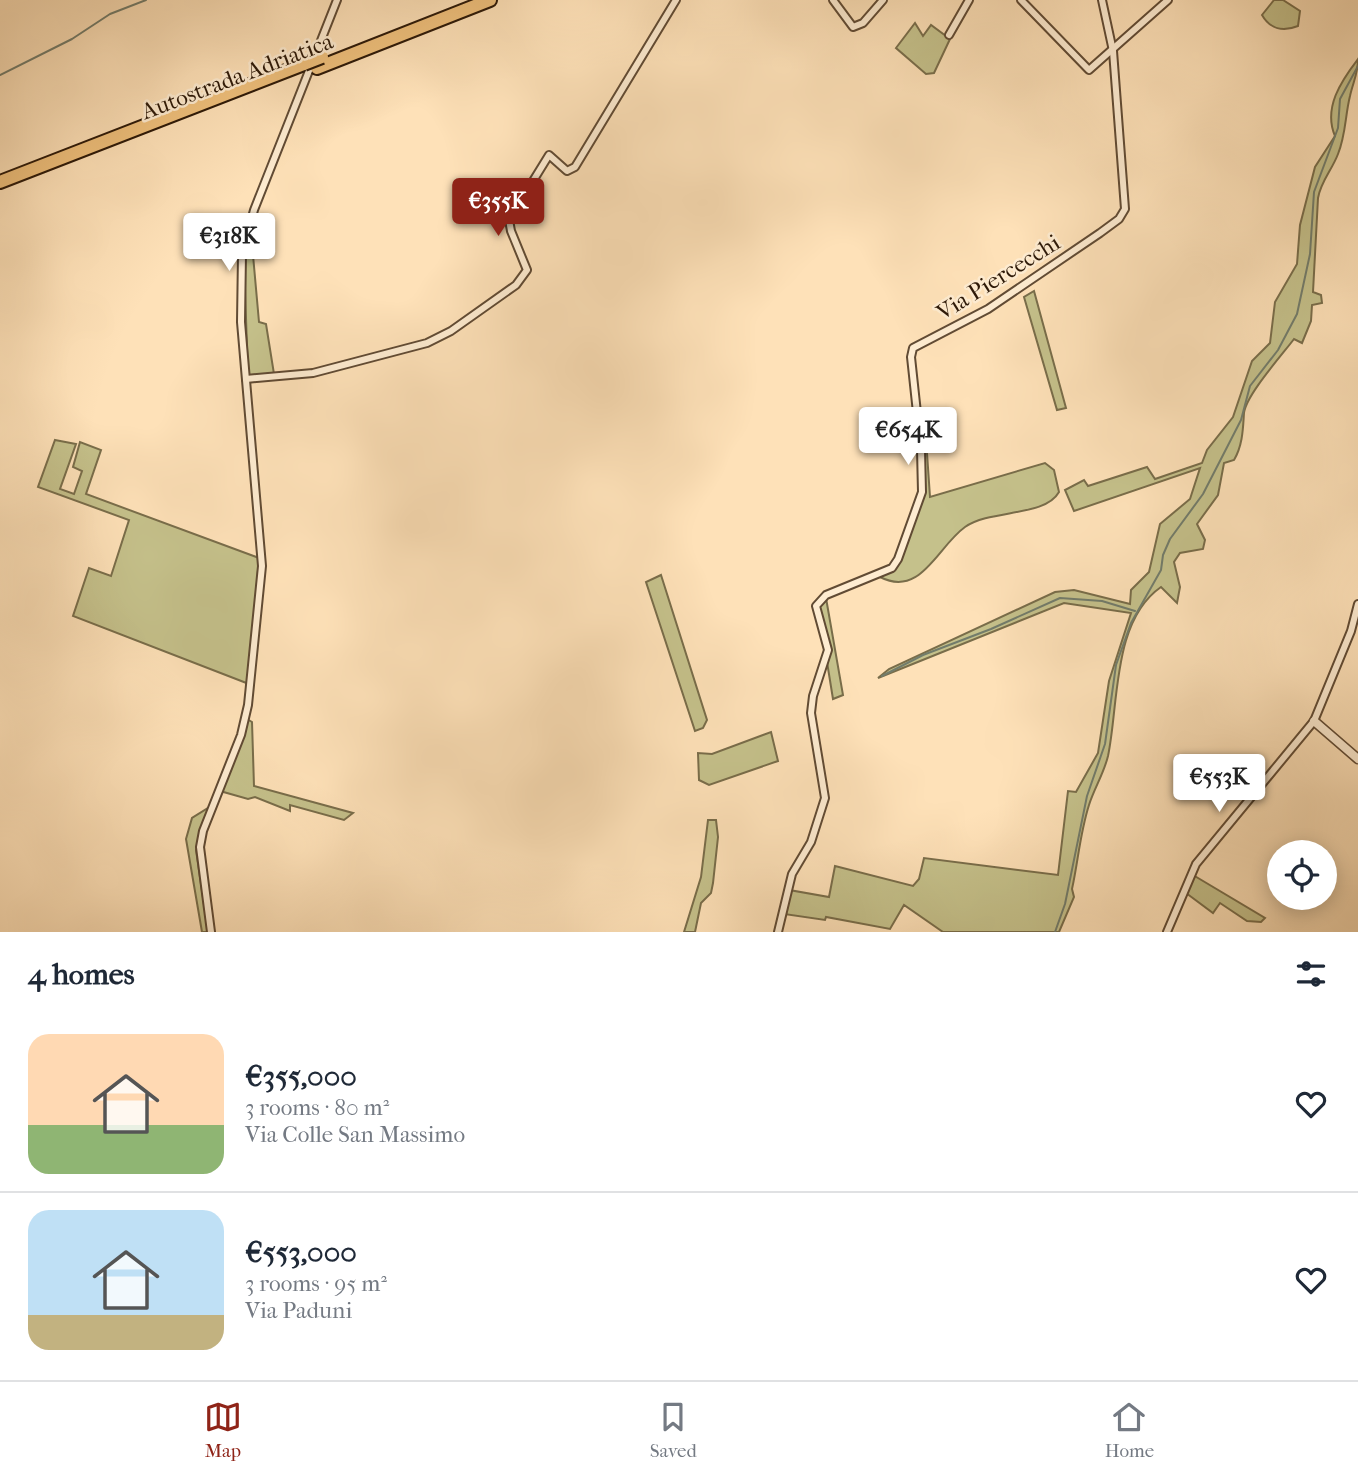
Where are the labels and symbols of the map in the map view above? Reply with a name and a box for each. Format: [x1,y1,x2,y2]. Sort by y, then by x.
street label: Autostrada Adriatica [137,27,337,126]
pin: €355K [449,178,547,238]
pin: €318K [180,214,278,273]
street label: Via Piercecchi [931,229,1065,327]
pin: €654K [859,407,957,467]
pin: €553K [1170,754,1268,814]

